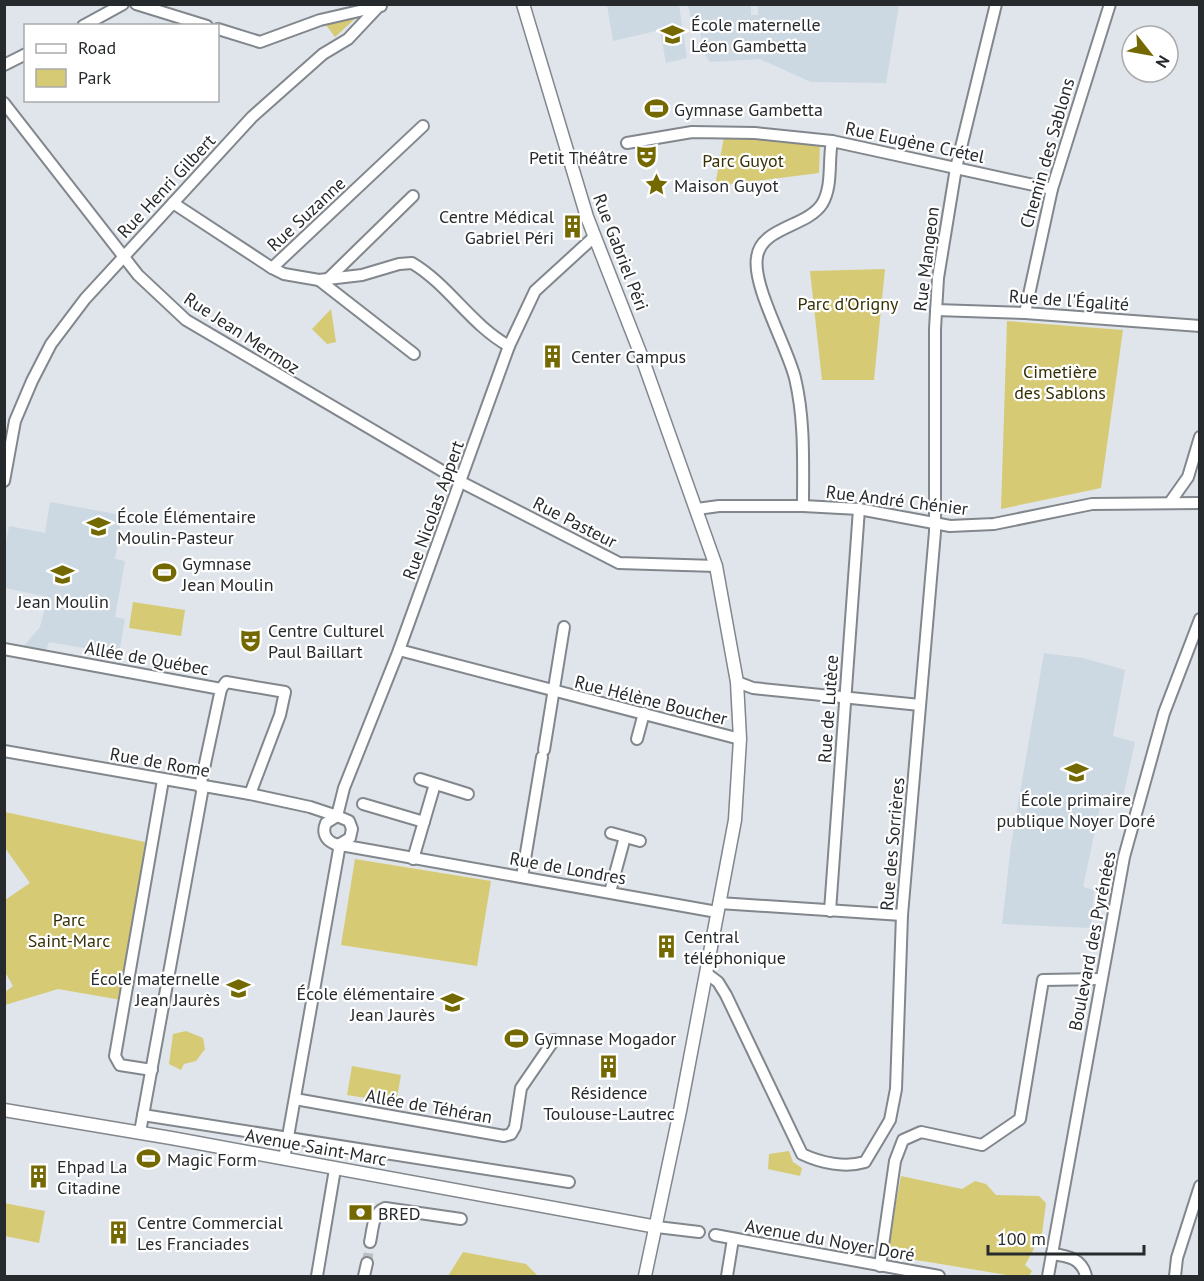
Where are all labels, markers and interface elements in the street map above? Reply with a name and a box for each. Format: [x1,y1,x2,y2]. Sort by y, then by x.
place label: École maternelle Léon Gambetta [691,13,821,57]
school or university icon: École maternelle Léon Gambetta [660,21,686,47]
legend [24,24,219,102]
north arrow [1120,24,1180,84]
text: Road [78,36,116,59]
text: N [1152,52,1174,71]
text: Park [78,66,111,89]
street label: Chemin des Sablons [1015,75,1079,231]
sports icon: Gymnase Gambetta [643,96,669,122]
place label: Gymnase Gambetta [674,98,823,121]
street label: Rue Eugène Crétel [843,116,987,168]
street label: Rue Henri Gilbert [112,129,220,243]
theatre icon: Petit Théâtre [633,144,659,170]
place label: Petit Théâtre [529,146,628,169]
park label: Parc Guyot [702,149,784,172]
street label: Rue Suzanne [262,172,350,256]
place icon: Maison Guyot [643,172,669,198]
place label: Maison Guyot [674,174,779,197]
street label: Rue Gabriel Péri [588,190,654,314]
place label: Centre Médical Gabriel Péri [439,205,555,249]
street label: Rue Mangeon [908,205,944,313]
building icon: Centre Médical Gabriel Péri [559,213,585,239]
street label: Rue de l'Égalité [1008,284,1130,316]
street label: Rue Jean Mermoz [180,287,304,379]
park label: Parc d'Origny [797,292,899,315]
building icon: Center Campus [540,343,566,369]
place label: Center Campus [571,345,686,368]
park label: Cimetière des Sablons [1014,360,1106,404]
street label: Rue Nicolas Appert [397,437,469,583]
street label: Rue André Chénier [825,480,969,520]
street label: Rue Pasteur [529,491,621,553]
place label: École Élémentaire Moulin-Pasteur [117,505,256,549]
school or university icon: École Élémentaire Moulin-Pasteur [86,513,112,539]
place label: Gymnase Jean Moulin [181,552,273,596]
sports icon: Gymnase Jean Moulin [151,560,177,586]
school or university icon: Jean Moulin [50,562,76,588]
place label: Jean Moulin [16,590,109,613]
place label: Centre Culturel Paul Baillart [268,619,385,663]
theatre icon: Centre Culturel Paul Baillart [237,627,263,653]
street label: Allée de Québec [83,636,211,680]
street label: Rue de Lutèce [813,654,843,764]
street label: Rue Hélène Boucher [572,670,730,730]
street label: Rue de Rome [108,742,212,782]
school or university icon: École primaire publique Noyer Doré [1063,760,1089,786]
street label: Rue des Sorrières [875,776,909,912]
place label: École primaire publique Noyer Doré [996,788,1156,832]
street label: Rue de Londres [508,846,628,890]
street label: Boulevard des Pyrénées [1063,849,1121,1033]
park label: Parc Saint-Marc [28,908,110,952]
place label: Central téléphonique [684,925,786,969]
building icon: Central téléphonique [653,933,679,959]
place label: École maternelle Jean Jaurès [90,967,220,1011]
school or university icon: École maternelle Jean Jaurès [225,975,251,1001]
place label: École élémentaire Jean Jaurès [297,982,435,1026]
school or university icon: École élémentaire Jean Jaurès [440,990,466,1016]
sports icon: Gymnase Mogador [503,1025,529,1051]
place label: Gymnase Mogador [534,1027,676,1050]
building icon: Résidence Toulouse-Lautrec [596,1053,622,1079]
place label: Résidence Toulouse-Lautrec [543,1081,675,1125]
street label: Allée de Téhéran [364,1084,494,1128]
street label: Avenue Saint-Marc [243,1123,389,1171]
sports icon: Magic Form [136,1146,162,1172]
place label: Magic Form [167,1148,257,1171]
place label: Ehpad La Citadine [57,1155,128,1199]
building icon: Ehpad La Citadine [26,1163,52,1189]
bank icon: BRED [347,1200,373,1226]
place label: BRED [378,1202,421,1225]
place label: Centre Commercial Les Franciades [137,1211,283,1255]
street label: Avenue du Noyer Doré [743,1214,917,1266]
scale bar [988,1218,1144,1256]
building icon: Centre Commercial Les Franciades [106,1219,132,1245]
text: 100 m [997,1227,1046,1250]

